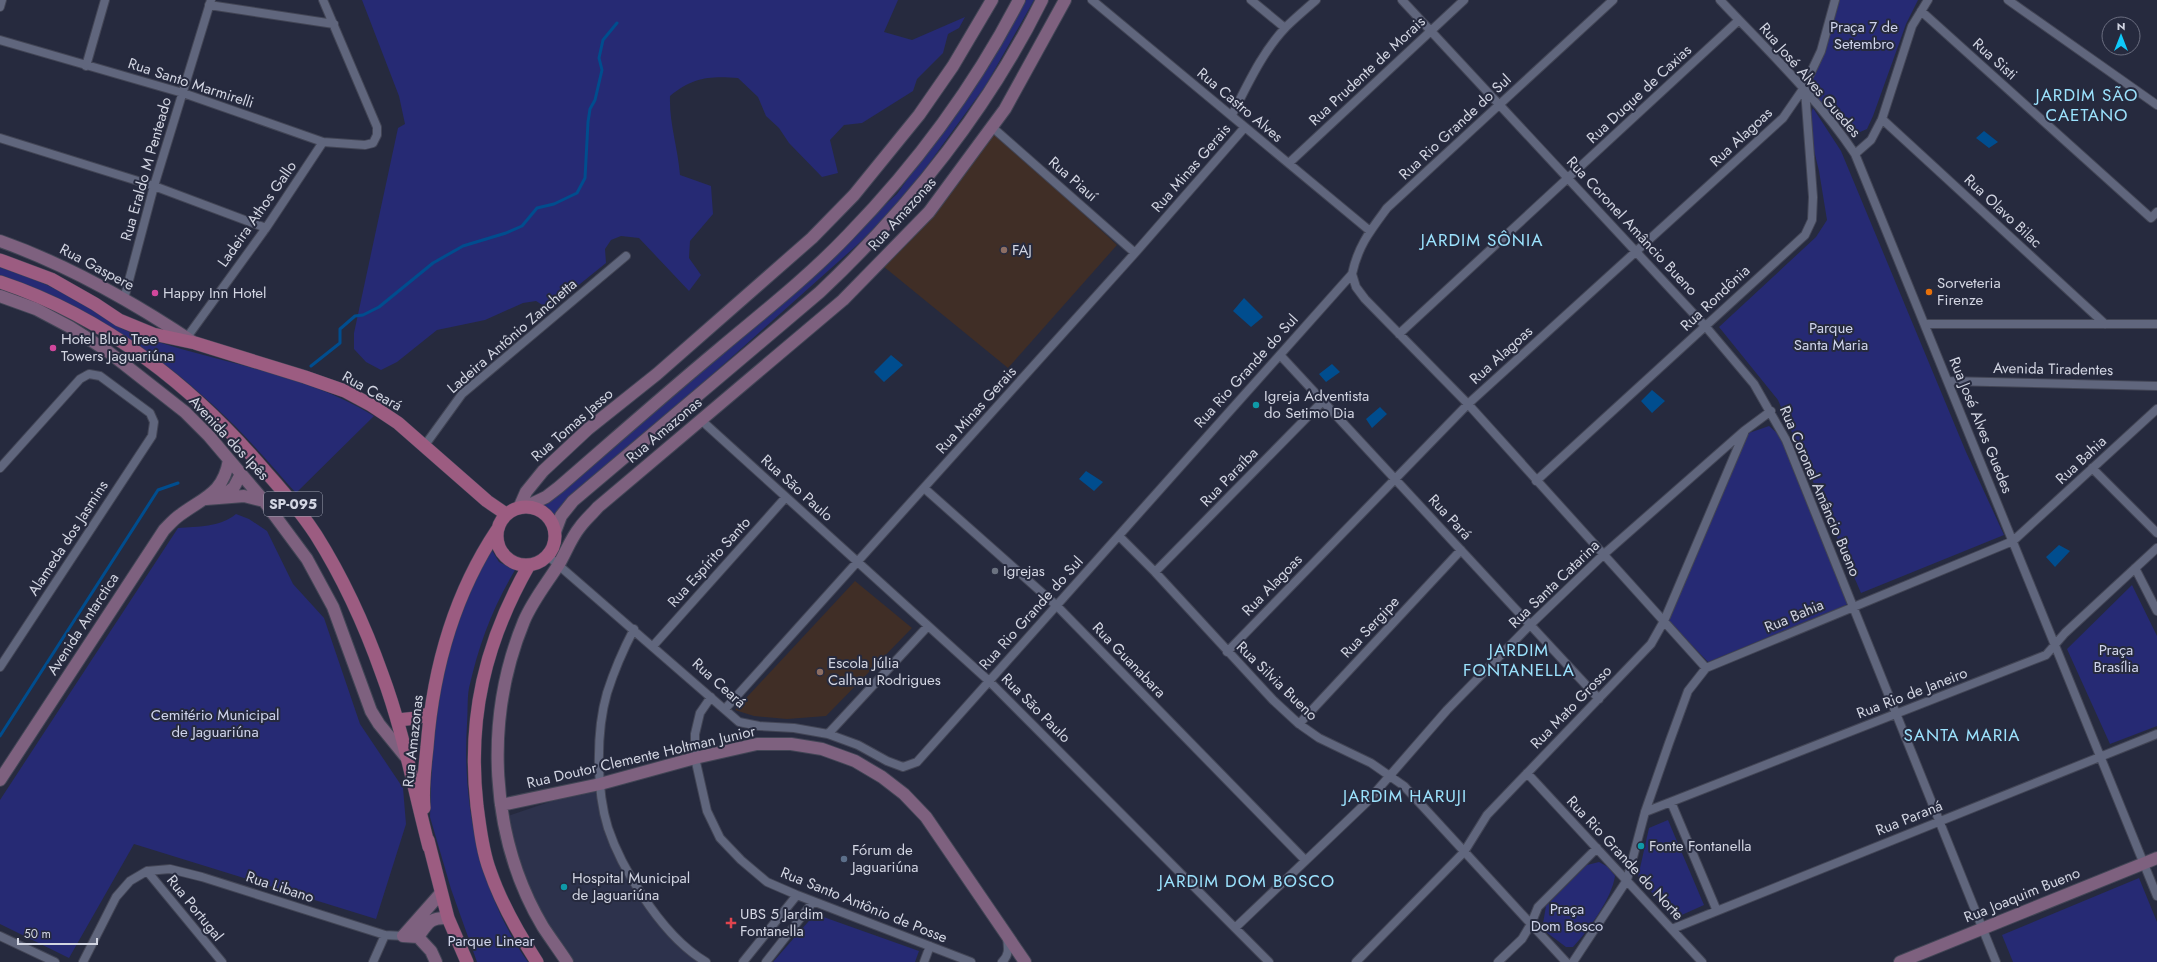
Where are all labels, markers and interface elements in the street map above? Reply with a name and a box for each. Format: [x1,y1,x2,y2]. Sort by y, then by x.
street label: Rua Prudente de Morais [1304,11,1430,131]
park label: Praça 7 de Setembro [1830,16,1898,55]
north arrow [2101,16,2141,56]
street label: Rua José Alves Guedes [1754,18,1866,142]
text: N [2117,18,2125,34]
street label: Rua Sisti [1968,33,2022,85]
street label: Rua Duque de Caxias [1582,39,1696,149]
street label: Rua Santo Marmirelli [125,52,257,114]
street label: Rua Castro Alves [1192,62,1288,148]
street label: Rua Rio Grande do Sul [1394,69,1516,185]
district label: JARDIM SÃO CAETANO [2034,83,2138,127]
street label: Rua Eraldo M Penteado [115,95,177,243]
street label: Rua Alagoas [1705,102,1777,172]
street label: Rua Minas Gerais [1146,119,1236,217]
street label: Rua Piauí [1043,151,1103,207]
street label: Rua Coronel Amâncio Bueno [1561,151,1703,301]
street label: Ladeira Athos Gallo [212,156,302,272]
street label: Rua Olavo Bilac [1959,169,2047,253]
street label: Rua Amazonas [863,172,941,256]
district label: JARDIM SÔNIA [1419,228,1543,252]
street label: Rua Gaspere [56,238,139,296]
place label: FAJ [1012,239,1032,261]
marker: FAJ [999,245,1009,255]
street label: Rua Rondônia [1675,260,1755,336]
place label: Sorveteria Firenze [1937,272,2001,311]
street label: Ladeira Antônio Zanchetta [442,273,582,399]
place label: Happy Inn Hotel [163,282,267,304]
marker: Sorveteria Firenze [1924,287,1934,297]
marker: Happy Inn Hotel [150,288,160,298]
street label: Rua Rio Grande do Sul [1189,309,1303,433]
park label: Parque Santa Maria [1794,317,1868,356]
street label: Rua Alagoas [1464,321,1538,389]
place label: Hotel Blue Tree Towers Jaguariúna [61,328,174,367]
marker: Hotel Blue Tree Towers Jaguariúna [48,343,58,353]
street label: Rua José Alves Guedes [1944,353,2018,497]
street label: Avenida Tiradentes [1993,357,2113,381]
street label: Rua Minas Gerais [931,361,1021,459]
street label: Rua Ceará [338,365,406,417]
street label: Rua Tomas Jasso [526,383,618,467]
place label: Igreja Adventista do Setimo Dia [1264,385,1369,424]
street label: Avenida dos Ipês [184,391,274,485]
street label: Rua Amazonas [621,392,707,468]
marker: Igreja Adventista do Setimo Dia [1251,400,1261,410]
street label: Rua Coronel Amâncio Bueno [1774,402,1866,580]
street label: Rua Bahia [2051,431,2111,489]
street label: Rua Paraíba [1195,442,1263,512]
street label: Rua São Paulo [756,449,838,527]
street label: Alameda dos Jasmins [22,476,114,600]
street label: Rua Pará [1423,489,1477,545]
road number: SP-095 [264,492,322,516]
street label: Rua Espírito Santo [662,512,756,612]
street label: Rua Santa Catarina [1504,535,1604,633]
street label: Rua Alagoas [1237,549,1307,621]
street label: Rua Rio Grande do Sul [974,551,1088,675]
place label: Igrejas [1003,560,1045,582]
marker: Igrejas [990,566,1000,576]
street label: Avenida Antarctica [42,569,124,679]
street label: Rua Sergipe [1335,591,1405,663]
street label: Rua Bahia [1761,594,1827,638]
street label: Rua Guanabara [1087,617,1171,703]
street label: Rua Silvia Bueno [1231,636,1323,726]
district label: JARDIM FONTANELLA [1463,638,1575,682]
park label: Praça Brasília [2093,639,2139,678]
place label: Escola Júlia Calhau Rodrigues [828,652,941,691]
street label: Rua Ceará [687,653,751,713]
street label: Rua Mato Grosso [1525,660,1617,754]
street label: Rua Rio de Janeiro [1853,662,1971,724]
marker: Escola Júlia Calhau Rodrigues [815,667,825,677]
street label: Rua São Paulo [996,668,1076,748]
street label: Rua Amazonas [397,694,429,788]
park label: Cemitério Municipal de Jaguariúna [151,704,279,743]
street label: Rua Doutor Clemente Holtman Junior [524,720,758,794]
district label: SANTA MARIA [1903,723,2021,747]
district label: JARDIM HARUJI [1341,784,1467,808]
street label: Rua Rio Grande do Norte [1561,791,1689,925]
street label: Rua Paraná [1872,795,1946,841]
place label: Fonte Fontanella [1649,835,1752,857]
place label: Fórum de Jaguariúna [850,839,918,878]
marker: Fonte Fontanella [1636,841,1646,851]
marker: Fórum de Jaguariúna [839,854,849,864]
street label: Rua Santo Antônio de Posse [777,861,951,949]
street label: Rua Joaquim Bueno [1961,862,2083,928]
street label: Rua Libano [243,866,317,908]
place label: Hospital Municipal de Jaguariúna [572,867,690,906]
district label: JARDIM DOM BOSCO [1157,869,1335,893]
street label: Rua Portugal [161,870,229,946]
marker: Hospital Municipal de Jaguariúna [559,882,569,892]
park label: Praça Dom Bosco [1531,898,1603,937]
place label: UBS 5 Jardim Fontanella [740,903,824,942]
marker: UBS 5 Jardim Fontanella [725,917,737,929]
scale bar [18,920,97,946]
text: 50 m [24,925,51,943]
park label: Parque Linear [447,930,535,952]

